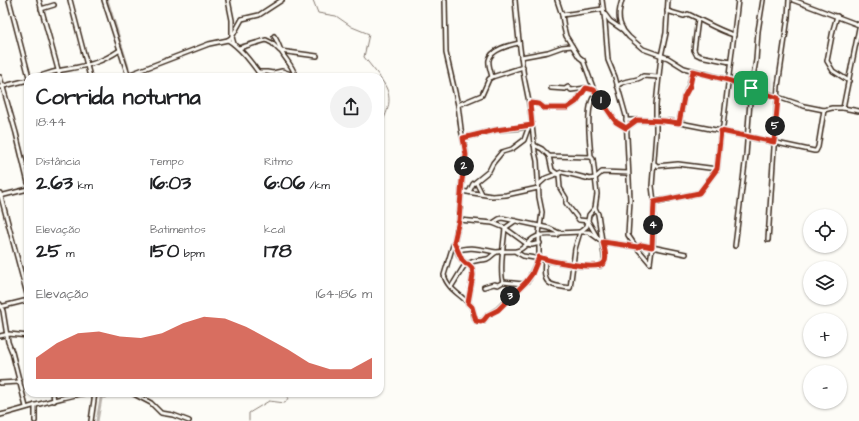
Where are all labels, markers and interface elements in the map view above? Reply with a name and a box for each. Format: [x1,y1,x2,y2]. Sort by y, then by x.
pin [734,71,768,105]
icon: arrive [740,77,762,99]
text: Corrida noturna [36,82,201,113]
button: share [330,86,372,128]
pin: 1 [591,90,611,110]
text: 1 [600,92,602,107]
text: 18:44 [36,113,66,131]
pin: 5 [765,116,785,136]
text: 5 [771,118,779,133]
text: Distância [36,154,80,169]
text: Tempo [150,154,184,169]
text: Ritmo [264,154,293,169]
pin: 2 [454,156,474,176]
text: 2 [461,158,467,173]
text: 2.63 [36,169,73,197]
text: 16:03 [150,169,191,197]
text: 6:06 [264,169,305,197]
text: km [73,178,93,193]
text: /km [305,178,330,193]
map controls [803,209,847,409]
button: locate [803,209,847,253]
pin: 4 [643,215,663,235]
text: 4 [649,217,657,232]
text: Elevação [36,222,80,237]
text: Batimentos [150,222,206,237]
text: kcal [264,222,285,237]
text: 25 [36,237,62,265]
text: 150 [150,237,179,265]
text: 178 [264,237,292,265]
text: m [62,246,75,261]
text: bpm [179,246,205,261]
button: layers [803,261,847,305]
text: Elevação [36,285,88,303]
text: 164–186 m [316,285,372,303]
pin: 3 [500,286,520,306]
text: 3 [507,288,513,303]
button: + [803,313,847,357]
button: − [803,365,847,409]

